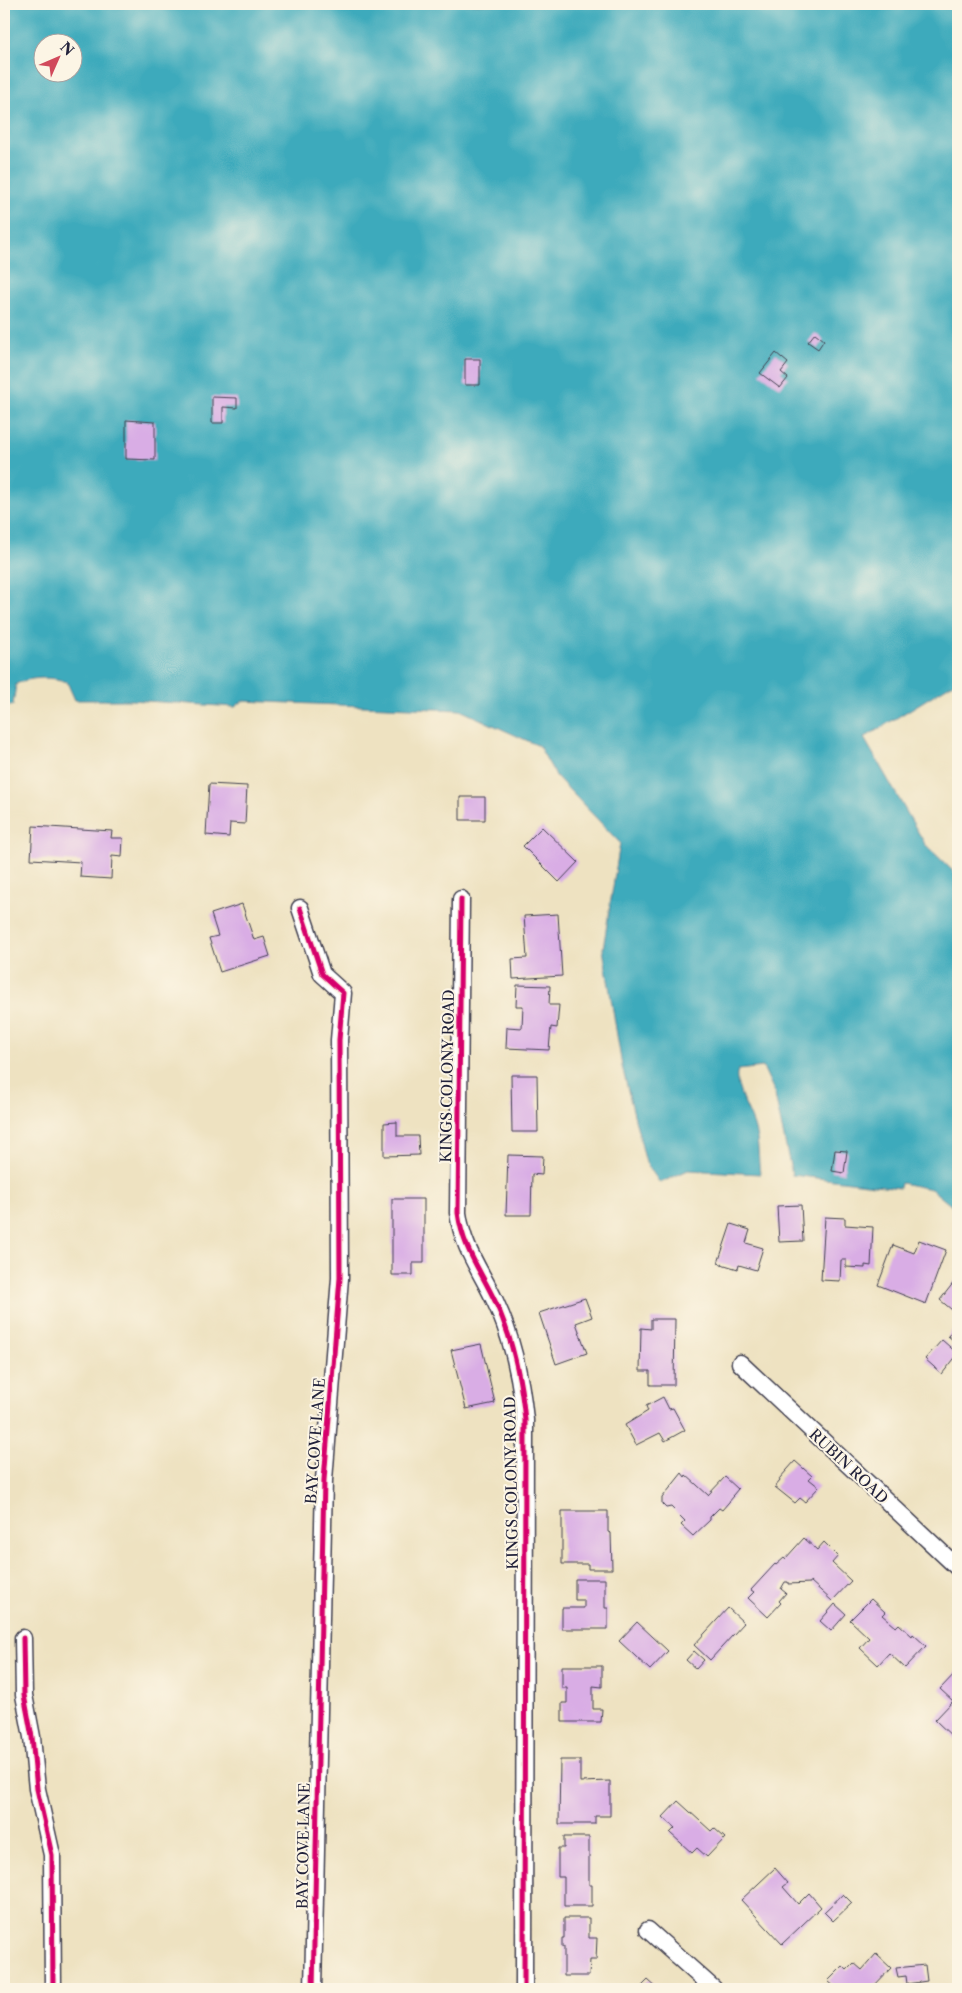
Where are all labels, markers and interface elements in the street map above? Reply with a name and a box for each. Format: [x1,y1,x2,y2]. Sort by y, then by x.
north arrow [32,32,82,82]
text: N [57,38,78,59]
street label: KINGS COLONY ROAD [436,989,458,1163]
street label: BAY COVE LANE [301,1377,329,1505]
street label: KINGS COLONY ROAD [500,1396,522,1570]
street label: RUBIN ROAD [806,1425,892,1507]
street label: BAY COVE LANE [292,1783,314,1909]

